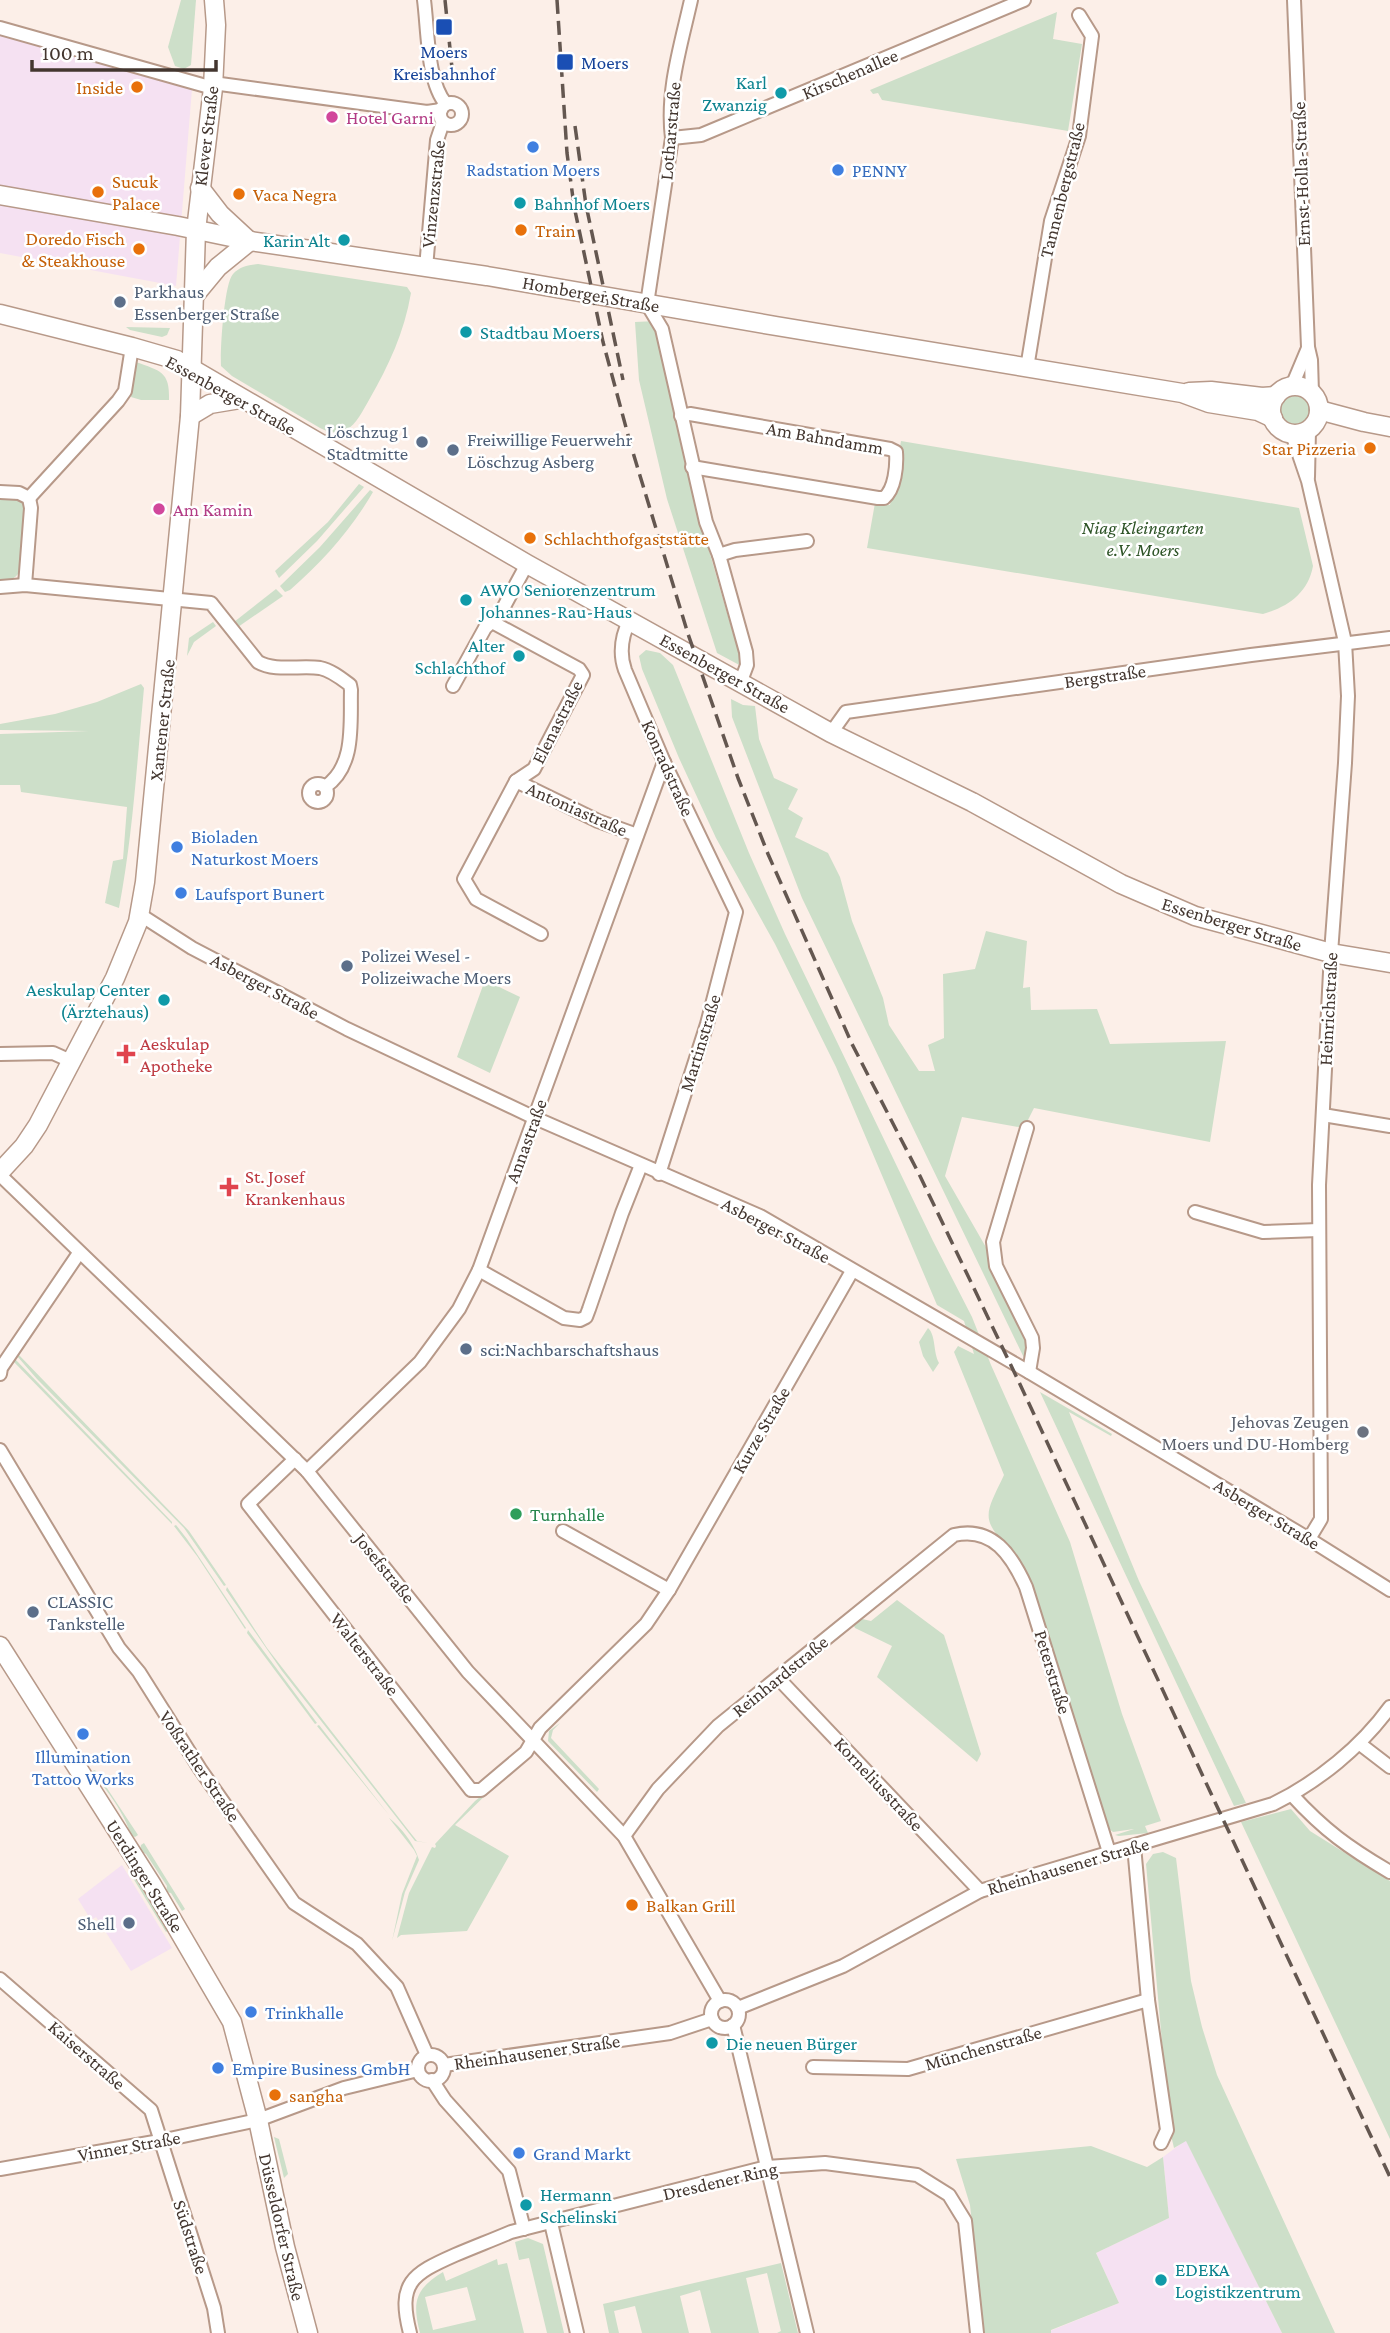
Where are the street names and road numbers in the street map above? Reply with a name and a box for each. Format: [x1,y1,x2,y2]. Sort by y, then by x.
street label: Kirschenallee [799,44,901,104]
street label: Lotharstraße [655,81,685,181]
street label: Klever Straße [189,85,223,187]
street label: Ernst-Holla-Straße [1288,101,1314,247]
street label: Tannenbergstraße [1035,120,1089,260]
street label: Vinzenzstraße [417,139,449,249]
street label: Homberger Straße [521,272,661,316]
street label: Essenberger Straße [162,351,300,439]
street label: Am Bahndamm [765,417,885,459]
street label: Essenberger Straße [656,629,794,717]
street label: Xantener Straße [145,658,179,782]
street label: Bergstraße [1063,660,1147,692]
street label: Elenastraße [527,677,587,767]
street label: Konradstraße [637,717,699,819]
street label: Antoniastraße [523,777,631,841]
street label: Essenberger Straße [1159,893,1305,955]
street label: Asberger Straße [207,949,323,1023]
street label: Heinrichstraße [1315,952,1341,1066]
street label: Martinstraße [675,992,725,1094]
street label: Annastraße [501,1096,551,1186]
street label: Asberger Straße [718,1193,834,1267]
street label: Kurze Straße [728,1383,794,1477]
street label: Asberger Straße [1210,1474,1324,1554]
street label: Josefstraße [349,1527,420,1607]
street label: Walterstraße [326,1608,404,1700]
street label: Peterstraße [1030,1628,1076,1716]
street label: Reinhardstraße [728,1631,832,1721]
street label: Voßrather Straße [155,1706,245,1826]
street label: Korneliusstraße [830,1733,928,1835]
street label: Uerdinger Straße [102,1816,188,1936]
street label: Rheinhausener Straße [985,1833,1151,1899]
street label: Kaiserstraße [44,2016,130,2094]
street label: Münchenstraße [922,2021,1044,2075]
street label: Rheinhausener Straße [453,2030,621,2074]
street label: Vinner Straße [76,2127,182,2165]
street label: Düsseldorfer Straße [255,2151,309,2303]
street label: Dresdener Ring [661,2158,779,2204]
street label: Südstraße [169,2197,213,2277]

